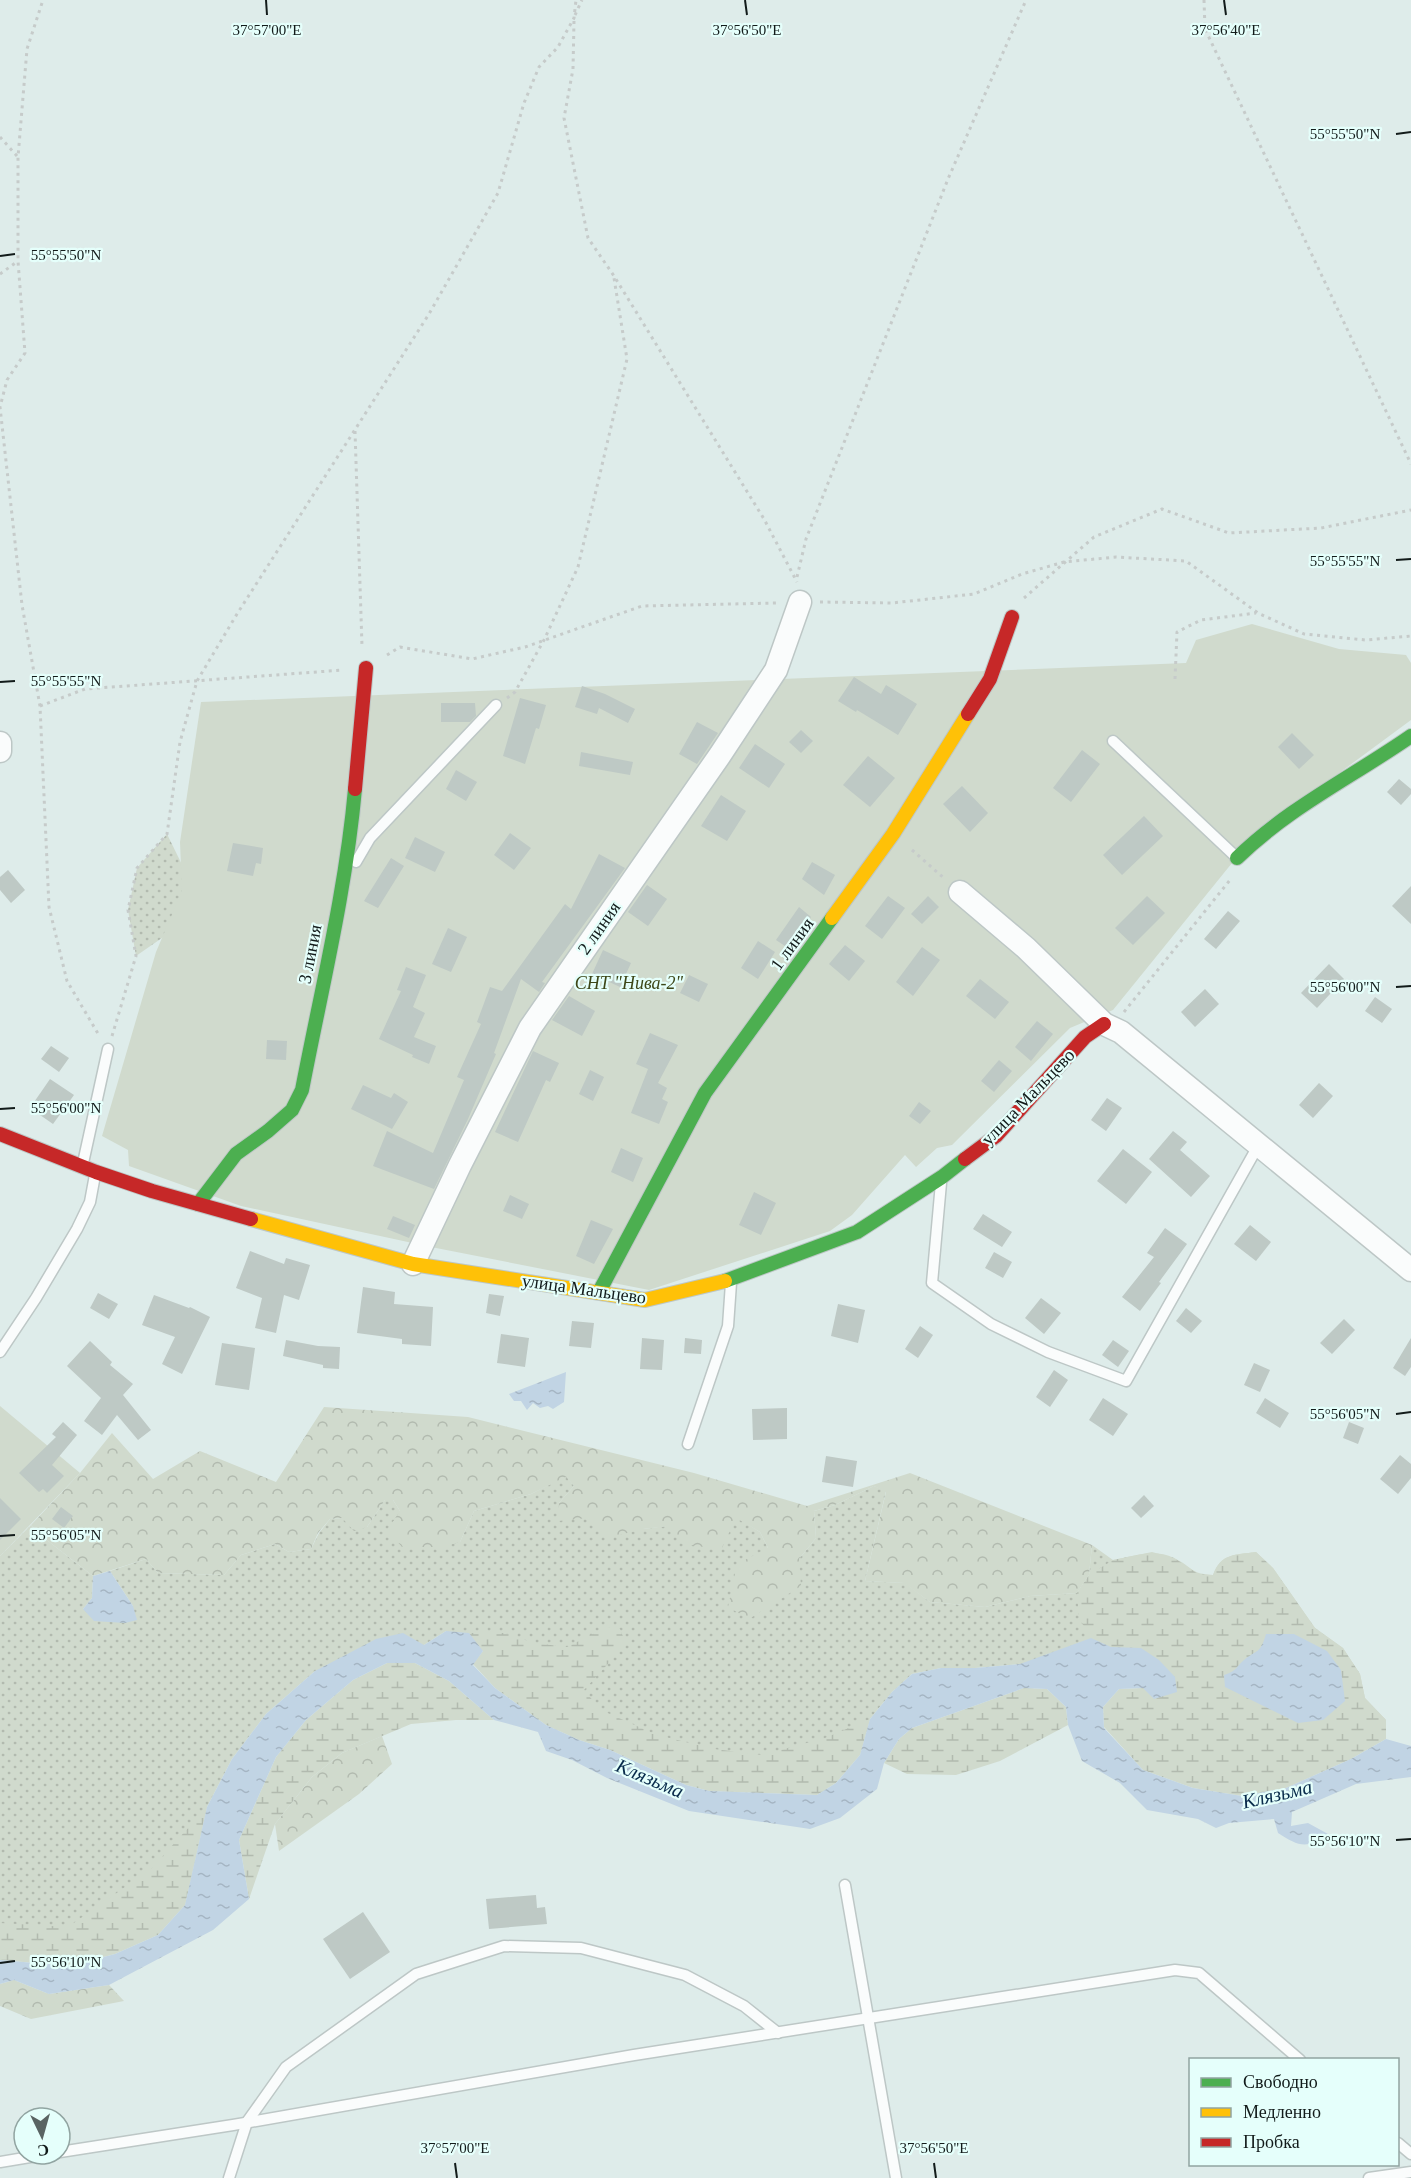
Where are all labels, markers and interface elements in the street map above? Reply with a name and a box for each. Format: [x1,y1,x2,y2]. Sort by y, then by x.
text: 37°57'00"E [233,22,302,38]
text: 37°56'50"E [713,22,782,38]
text: 37°56'40"E [1192,22,1261,38]
text: 55°55'50"N [1310,126,1380,142]
text: 55°55'50"N [31,247,101,263]
text: 55°55'55"N [1310,553,1380,569]
text: 55°55'55"N [31,673,101,689]
street label: 2 линия [574,898,624,958]
street label: 1 линия [766,914,818,974]
street label: 3 линия [294,923,326,985]
park label: СНТ "Нива-2" [575,973,684,993]
text: 55°56'00"N [1310,979,1380,995]
street label: улица Мальцево [977,1045,1079,1149]
text: 55°56'00"N [31,1100,101,1116]
street label: улица Мальцево [521,1270,647,1308]
text: 55°56'05"N [1310,1406,1380,1422]
text: 55°56'05"N [31,1527,101,1543]
water label: Клязьма [612,1754,687,1802]
water label: Клязьма [1239,1775,1314,1813]
text: 55°56'10"N [1310,1833,1380,1849]
text: 55°56'10"N [31,1954,101,1970]
legend [1189,2058,1399,2166]
text: Свободно [1243,2072,1318,2092]
text: Медленно [1243,2102,1321,2122]
north arrow [12,2106,72,2166]
text: Пробка [1243,2132,1300,2152]
text: 37°57'00"E [421,2140,490,2156]
text: 37°56'50"E [900,2140,969,2156]
text: С [37,2141,50,2159]

